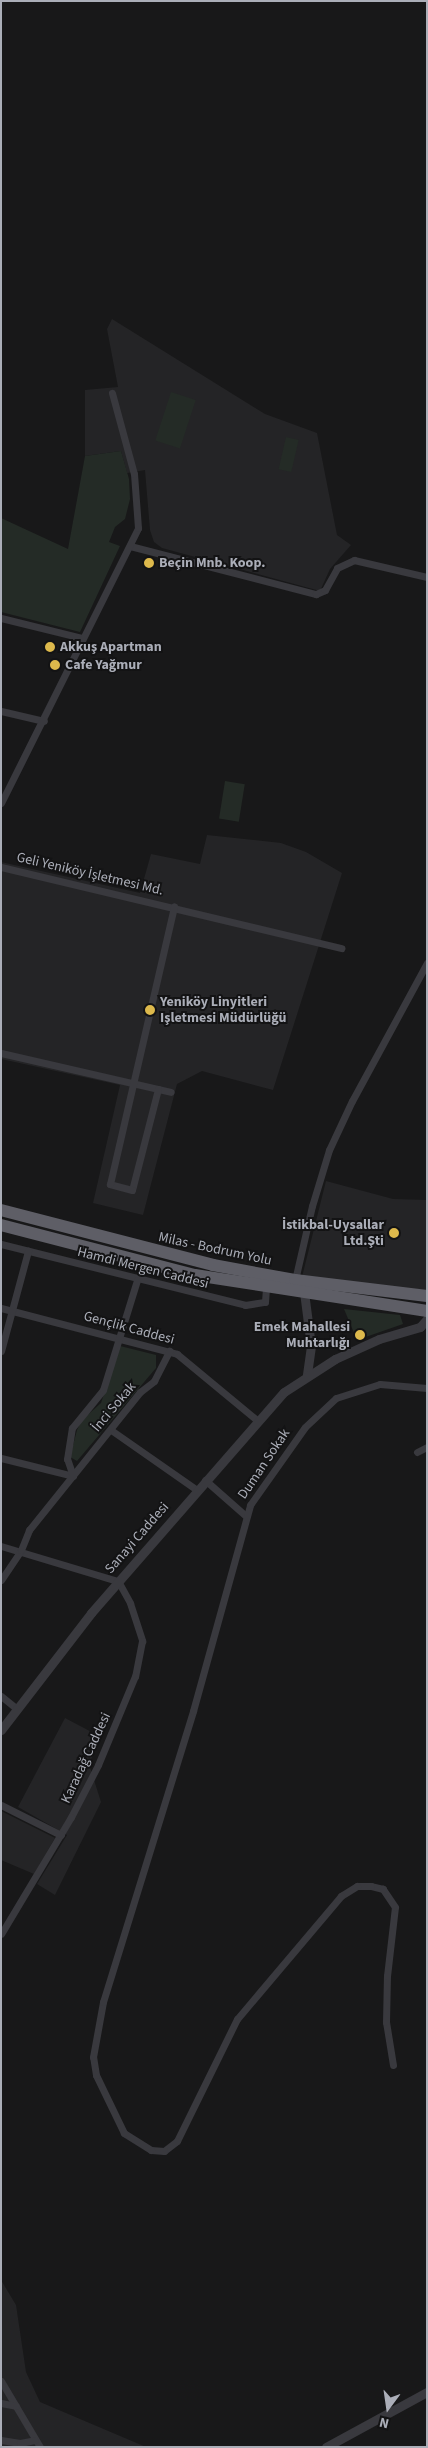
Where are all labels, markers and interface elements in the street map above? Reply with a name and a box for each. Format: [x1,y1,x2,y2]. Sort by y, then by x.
place label: Beçin Mnb. Koop. [159,555,265,571]
marker: Beçin Mnb. Koop. [143,557,155,569]
place label: Akkuş Apartman [60,639,162,655]
marker: Akkuş Apartman [44,641,56,653]
place label: Cafe Yağmur [65,657,142,673]
marker: Cafe Yağmur [49,659,61,671]
street label: Geli Yeniköy İşletmesi Md. [15,849,165,899]
place label: Yeniköy Linyitleri Işletmesi Müdürlüğü [160,994,287,1026]
marker: Yeniköy Linyitleri Işletmesi Müdürlüğü [144,1004,156,1016]
place label: İstikbal-Uysallar Ltd.Şti [282,1217,384,1250]
marker: İstikbal-Uysallar Ltd.Şti [388,1227,400,1239]
street label: Milas - Bodrum Yolu [157,1229,273,1269]
street label: Hamdi Mergen Caddesi [76,1244,210,1292]
street label: Gençlik Caddesi [82,1308,176,1348]
place label: Emek Mahallesi Muhtarlığı [254,1319,350,1351]
marker: Emek Mahallesi Muhtarlığı [354,1329,366,1341]
street label: İnci Sokak [88,1379,140,1435]
street label: Duman Sokak [234,1426,294,1502]
street label: Sanayi Caddesi [102,1499,172,1577]
street label: Karadağ Caddesi [58,1710,114,1806]
north arrow [363,2383,413,2433]
text: N [377,2412,391,2433]

